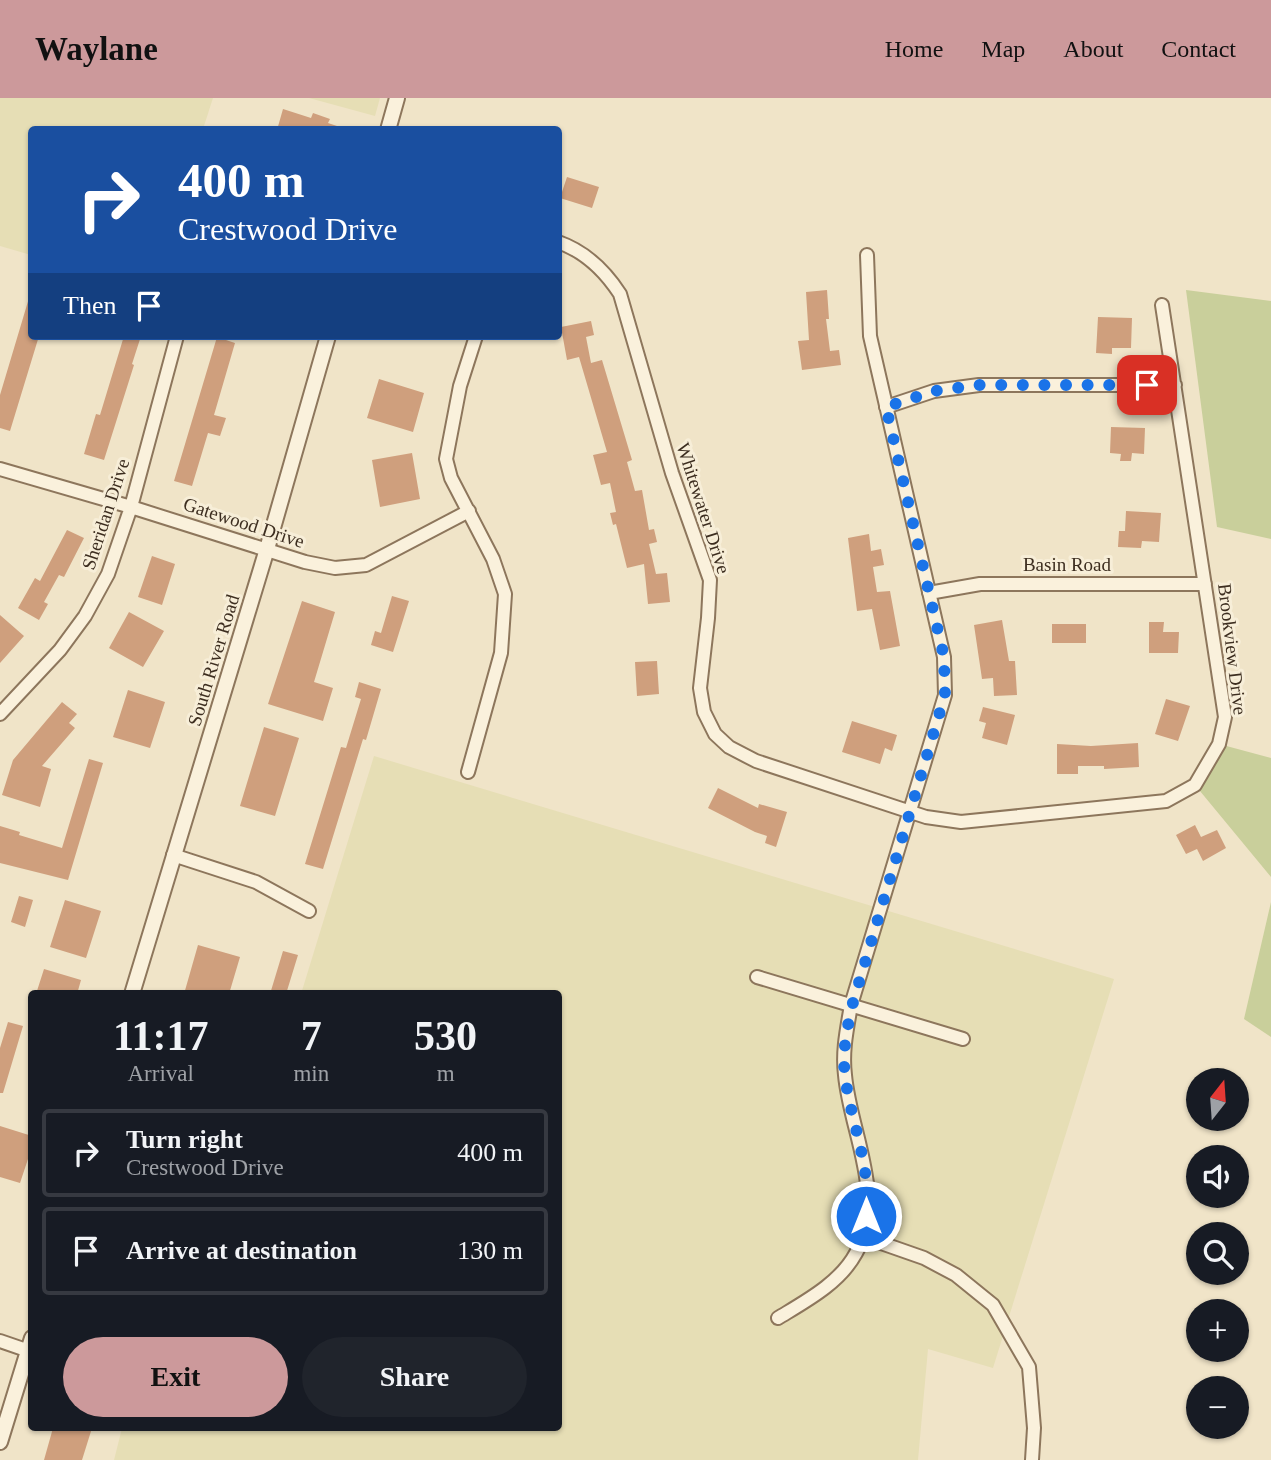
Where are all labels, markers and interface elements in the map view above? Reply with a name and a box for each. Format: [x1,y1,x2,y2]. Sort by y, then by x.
text: Waylane [35,31,158,67]
text: Home [885,36,943,62]
text: Map [981,36,1025,62]
text: About [1063,36,1123,62]
text: Contact [1161,36,1236,62]
text: 400 m [178,153,305,208]
icon: right [63,154,154,245]
text: Crestwood Drive [178,211,398,247]
icon: arrive [130,287,168,325]
text: Then [63,291,116,320]
pin [1117,355,1177,415]
icon: arrive [1128,366,1166,404]
street label: Whitewater Drive [672,440,735,576]
street label: Sheridan Drive [78,456,133,572]
street label: Gatewood Drive [181,493,307,552]
street label: Basin Road [1023,554,1112,575]
street label: Brookview Drive [1214,582,1251,716]
street label: South River Road [184,591,244,728]
text: 11:17 [113,1013,209,1059]
text: 7 [301,1013,322,1059]
text: 530 [414,1013,477,1059]
text: Arrival [128,1061,194,1086]
text: min [293,1061,329,1086]
text: m [437,1061,455,1086]
north arrow [1186,1068,1250,1130]
map controls [1186,1068,1249,1439]
text: Turn right [126,1125,243,1154]
icon: right [67,1134,105,1172]
text: 400 m [457,1138,523,1167]
button: sound [1186,1145,1249,1208]
text: Crestwood Drive [126,1155,284,1180]
position arrow [829,1179,903,1253]
button: search [1186,1222,1249,1285]
icon: arrive [67,1232,105,1270]
text: Arrive at destination [126,1236,357,1265]
text: 130 m [457,1236,523,1265]
button: + [1186,1299,1249,1362]
button: Exit [63,1337,288,1417]
button: Share [302,1337,527,1417]
button: − [1186,1376,1249,1439]

